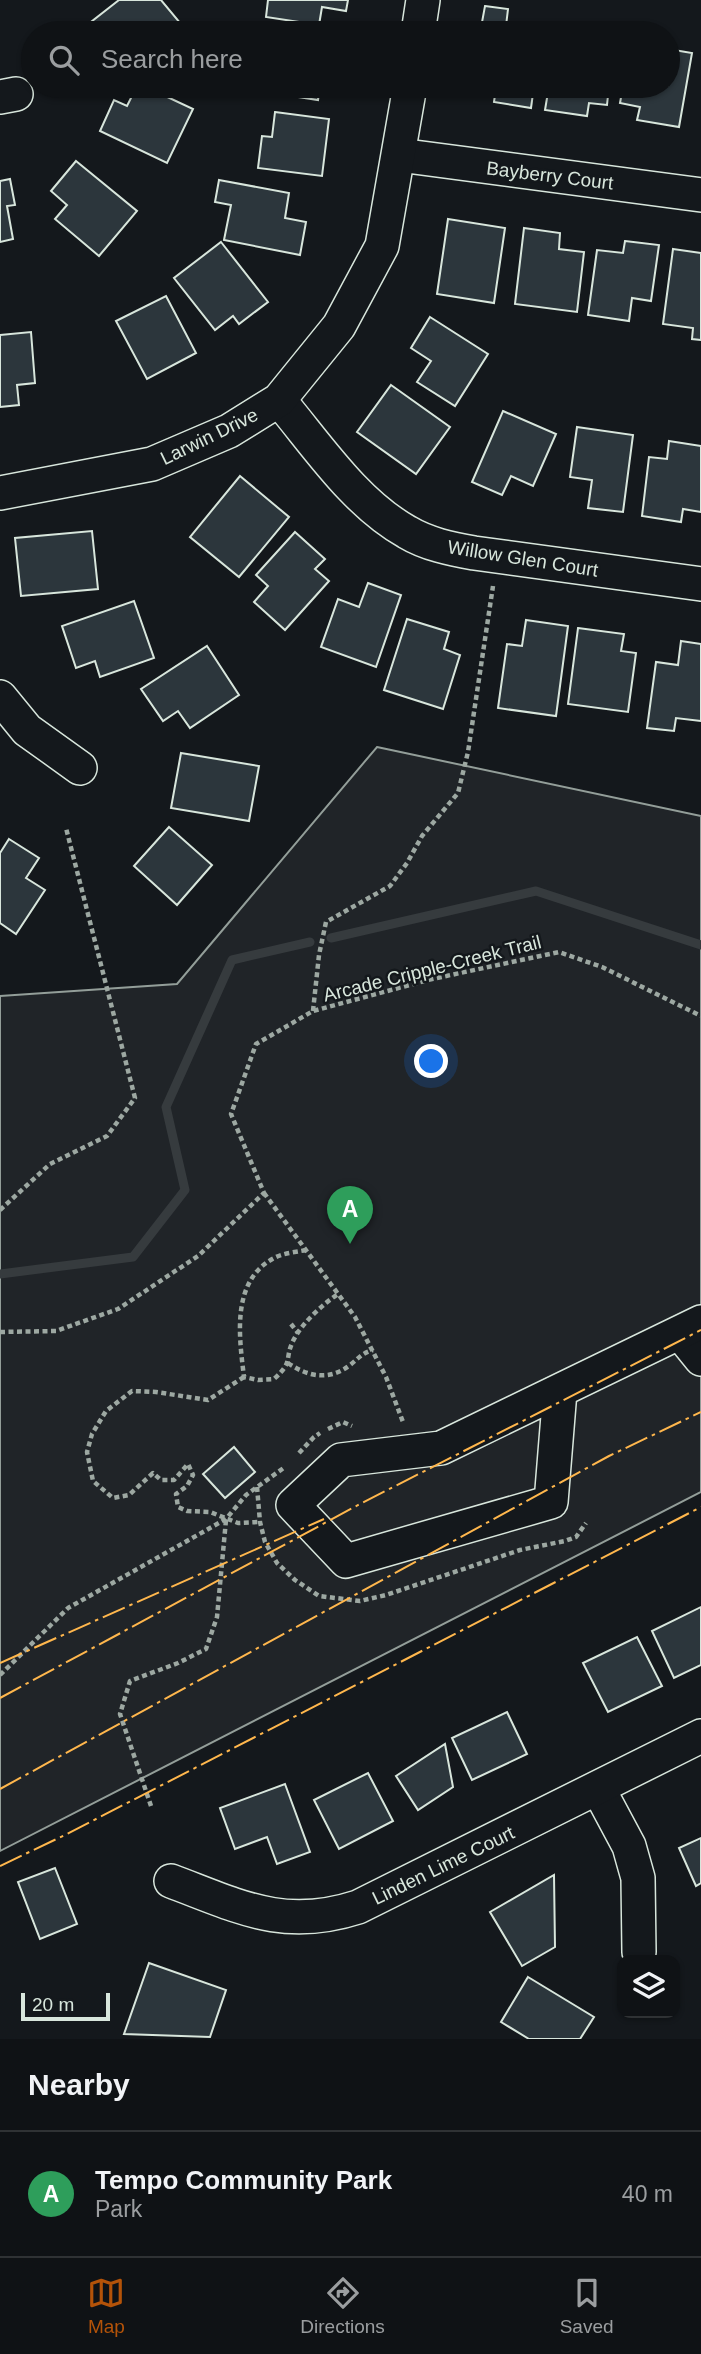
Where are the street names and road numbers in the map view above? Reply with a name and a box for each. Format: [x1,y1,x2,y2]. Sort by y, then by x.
street label: Bayberry Court [485,157,615,194]
street label: Larwin Drive [157,404,261,469]
street label: Willow Glen Court [446,536,600,581]
street label: Arcade Cripple-Creek Trail [321,931,543,1006]
street label: Linden Lime Court [369,1822,518,1909]

